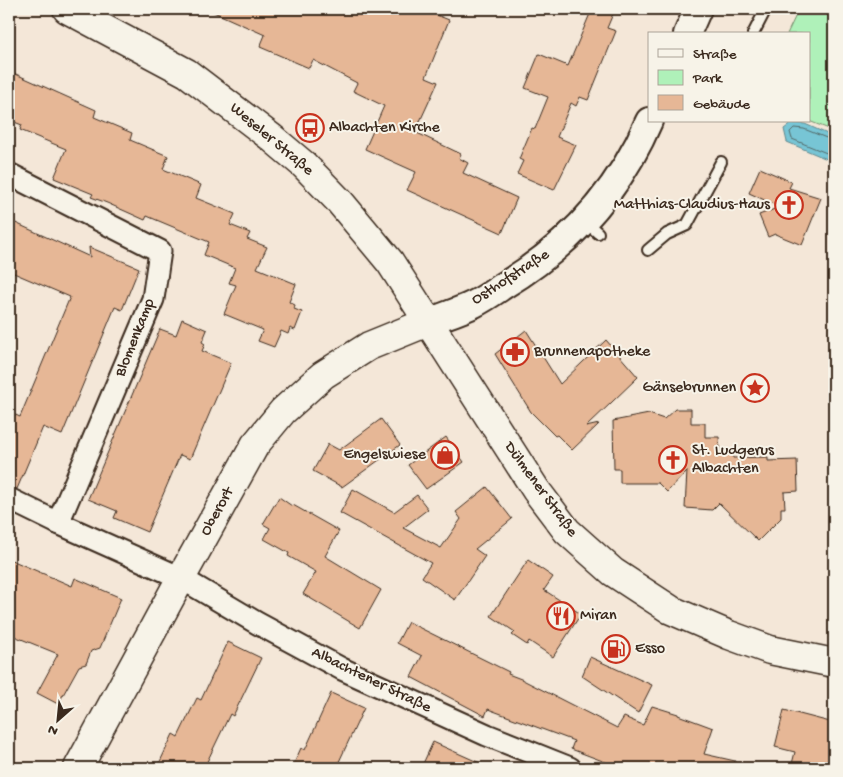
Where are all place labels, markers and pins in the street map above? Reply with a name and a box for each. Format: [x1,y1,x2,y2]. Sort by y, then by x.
bus stop icon: Albachten Kirche [295,113,325,143]
place label: Albachten Kirche [329,119,440,138]
church icon: Matthias-Claudius-Haus [774,190,804,220]
place label: Matthias-Claudius-Haus [614,196,771,215]
pharmacy icon: Brunnenapotheke [500,337,530,367]
place label: Brunnenapotheke [533,343,651,362]
place icon: Gänsebrunnen [740,373,770,403]
place label: Gänsebrunnen [643,379,736,398]
shop icon: Engelswiese [430,440,460,470]
place label: St. Ludgerus Albachten [692,442,775,479]
church icon: St. Ludgerus Albachten [658,445,688,475]
place label: Engelswiese [343,446,427,465]
restaurant icon: Miran [546,601,576,631]
place label: Miran [580,607,617,626]
fuel station icon: Esso [601,634,631,664]
place label: Esso [635,640,665,659]

